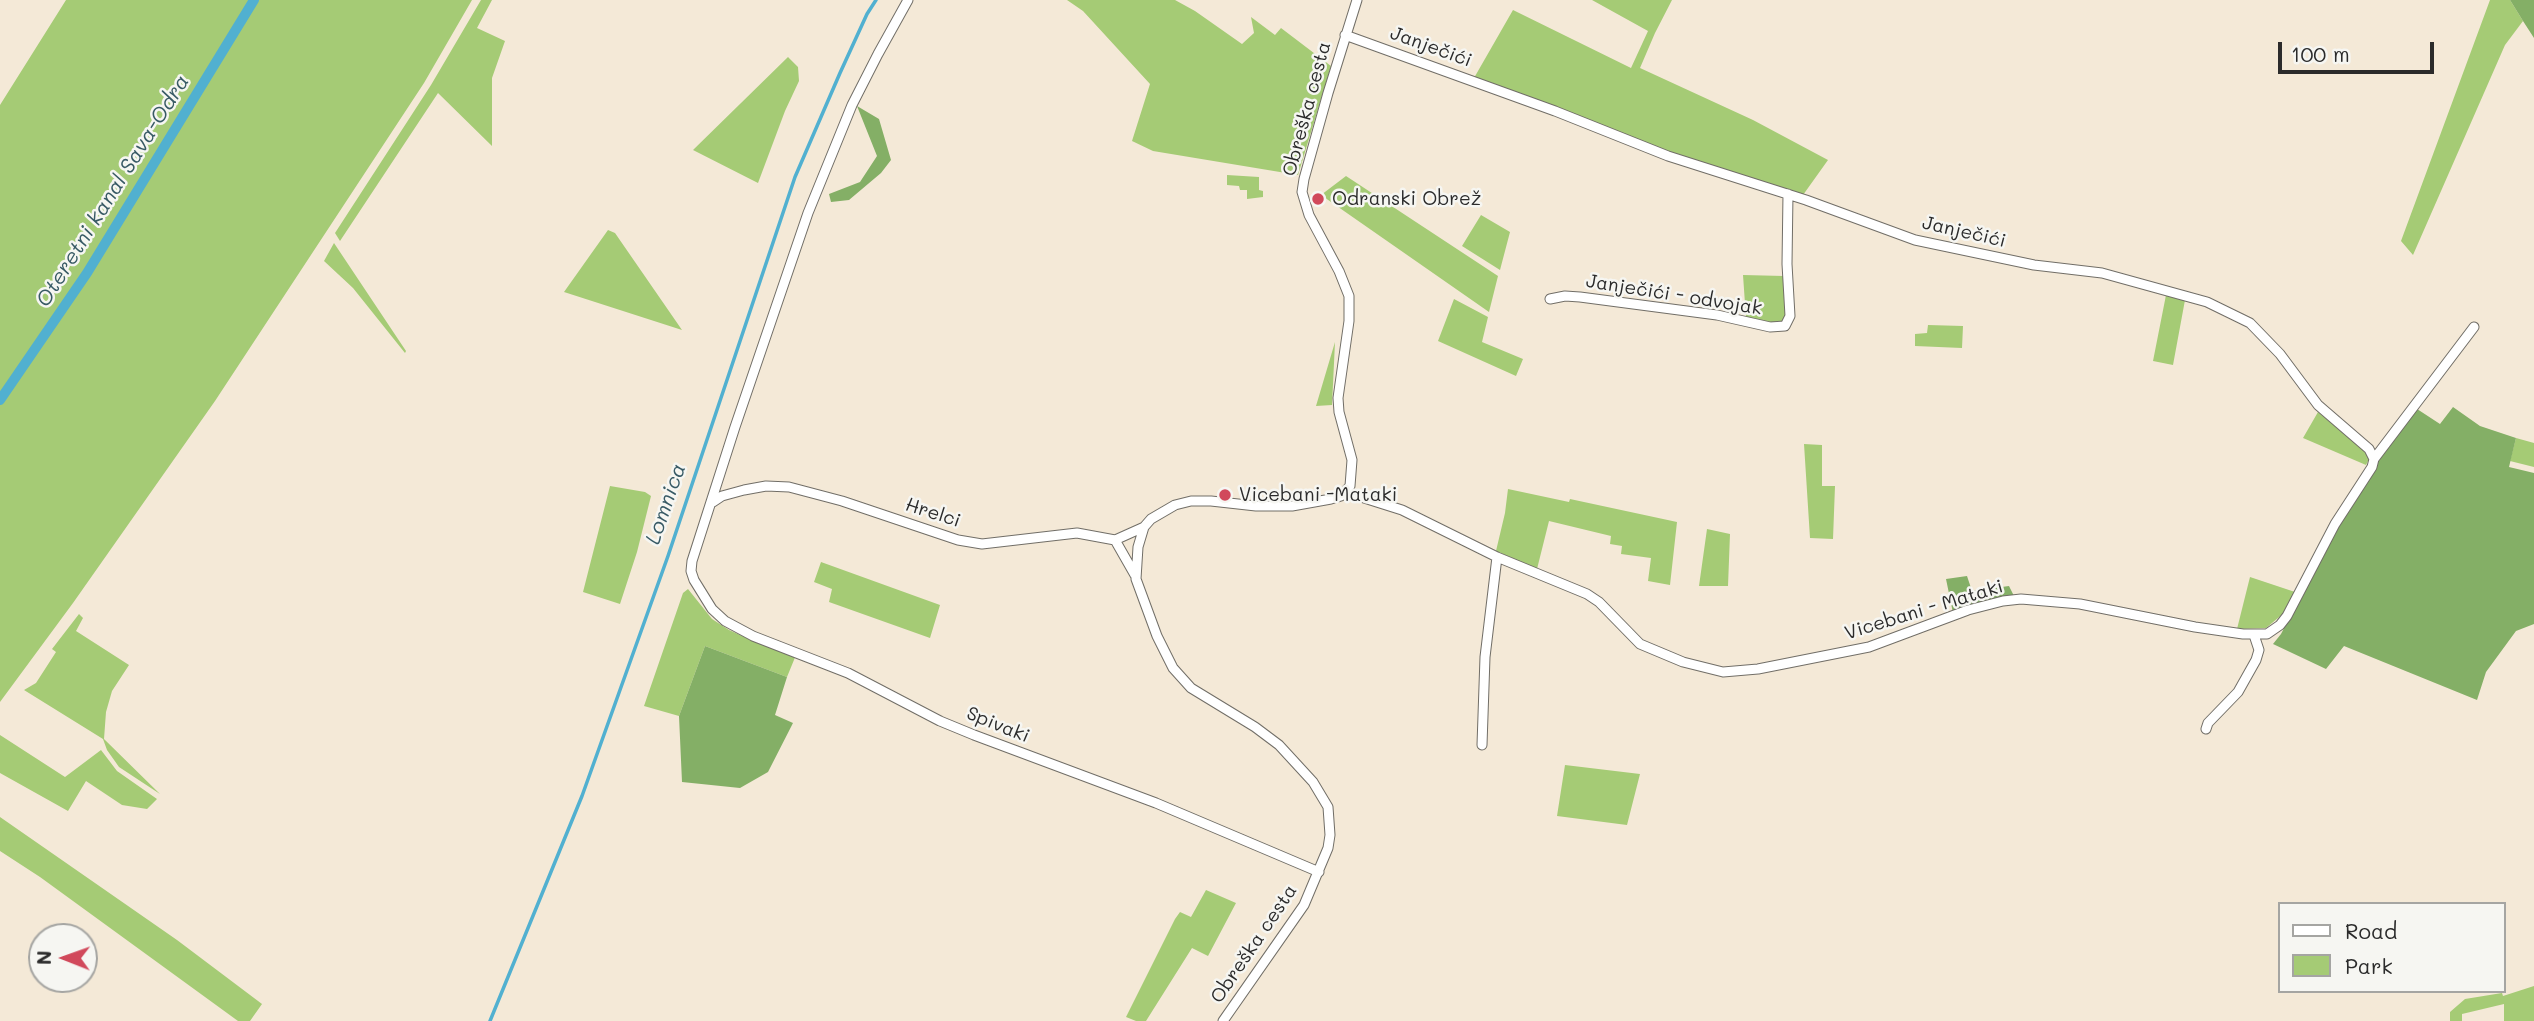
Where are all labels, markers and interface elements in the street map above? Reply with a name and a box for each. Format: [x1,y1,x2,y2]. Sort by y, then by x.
street label: Janječići [1387,22,1475,72]
scale bar [2282,28,2438,72]
street label: Obreška cesta [1278,39,1336,179]
text: 100 m [2291,40,2350,67]
water label: Oteretni kanal Sava-Odra [31,70,195,312]
place label: Odranski Obrež [1332,188,1481,210]
marker: Odranski Obrež [1310,191,1326,207]
street label: Janječići [1920,211,2008,253]
street label: Janječići - odvojak [1584,270,1764,320]
water label: Lomnica [640,460,692,548]
place label: Vicebani -Mataki [1239,484,1397,506]
marker: Vicebani -Mataki [1217,487,1233,503]
street label: Hrelci [903,493,963,533]
street label: Vicebani - Mataki [1842,575,2006,645]
street label: Spivaki [963,702,1033,748]
street label: Obreška cesta [1206,880,1302,1008]
legend [2278,902,2506,993]
text: Road [2345,917,2397,944]
north arrow [28,923,98,993]
text: N [31,950,56,965]
text: Park [2345,952,2393,979]

